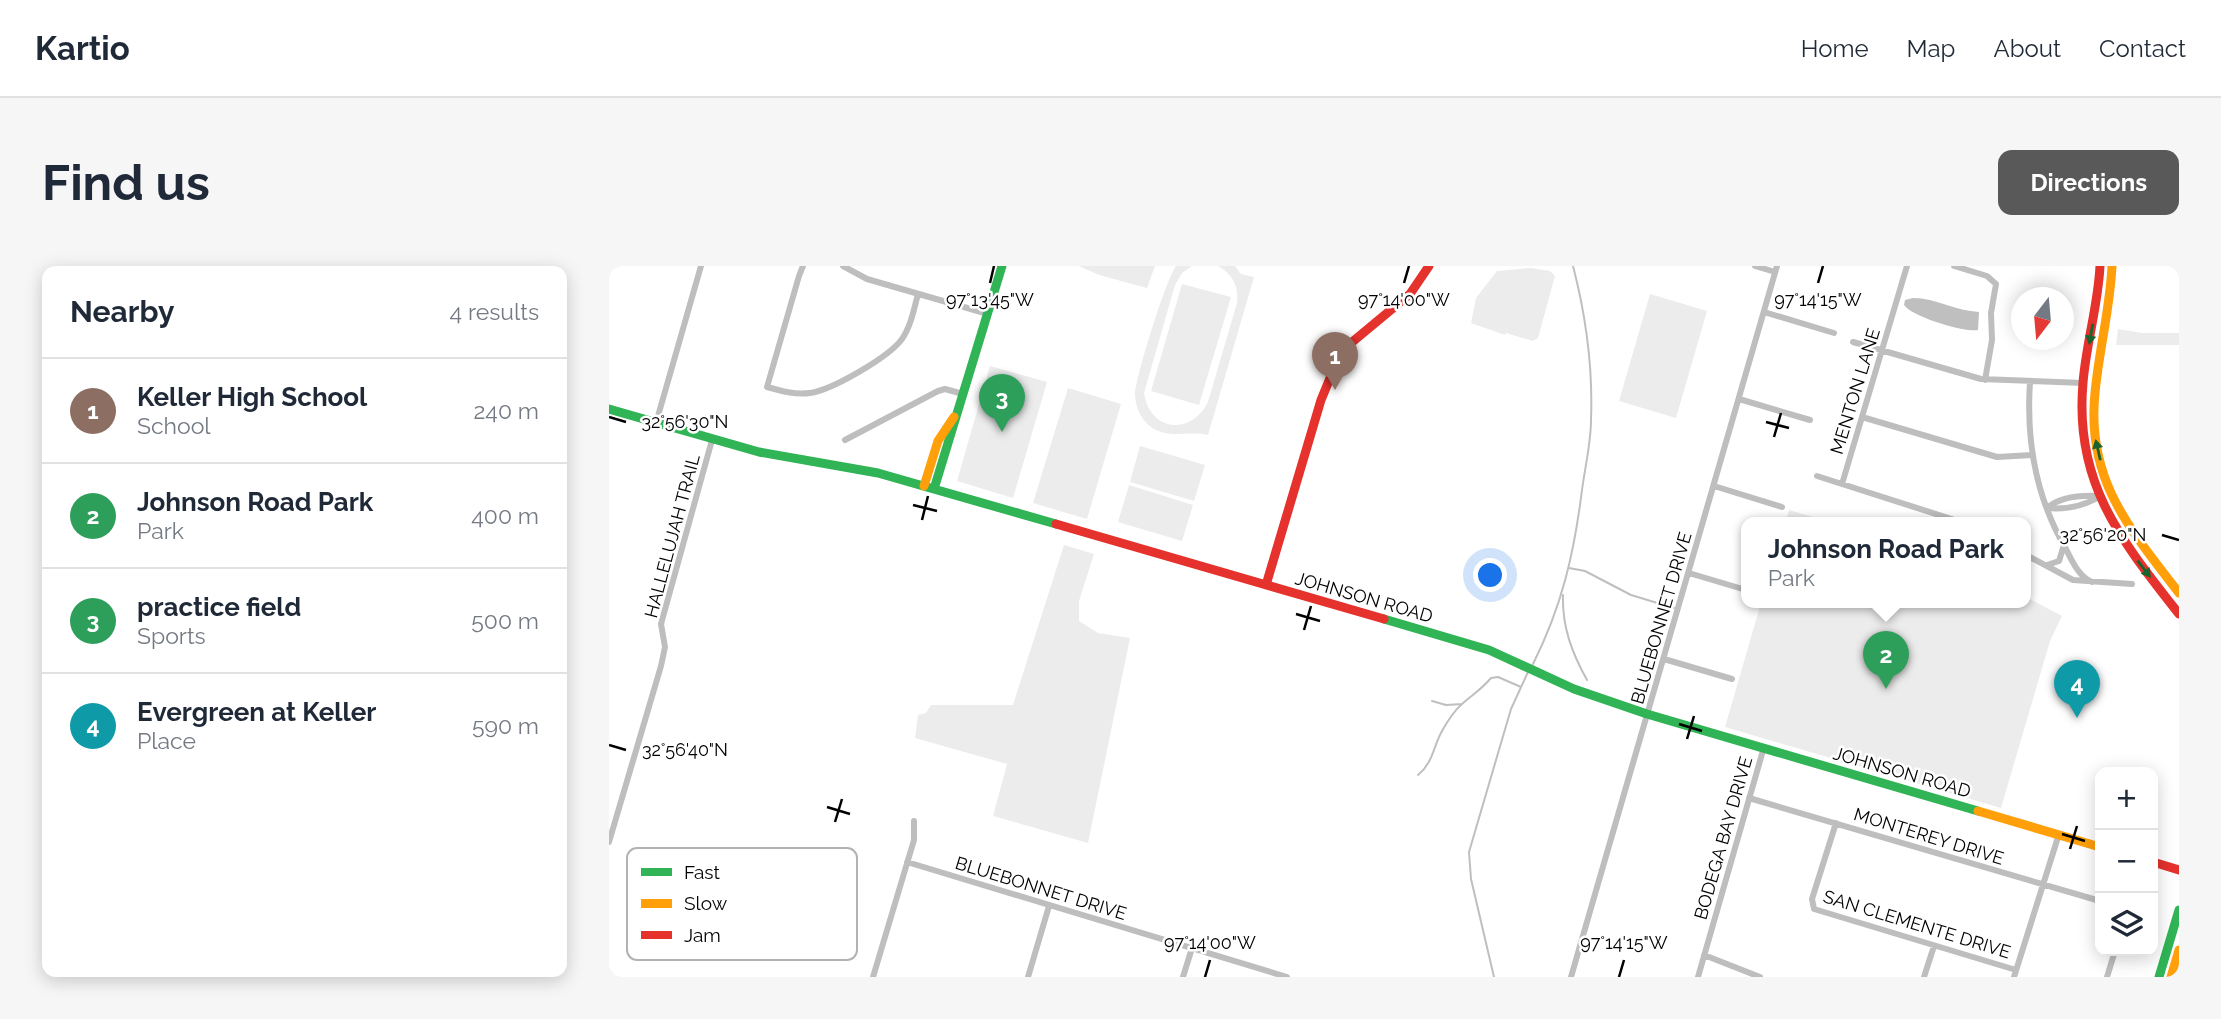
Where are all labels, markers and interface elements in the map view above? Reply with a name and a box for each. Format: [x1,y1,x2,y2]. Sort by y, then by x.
text: Kartio [35,29,130,68]
text: Home [1801,34,1869,63]
text: Map [1907,34,1955,63]
text: About [1993,34,2061,63]
text: Contact [2099,34,2186,63]
button: Directions [1998,150,2179,215]
text: Find us [42,154,210,211]
north arrow [2011,287,2074,350]
text: 97°13'45"W [946,289,1034,310]
text: 97°14'00"W [1358,289,1450,310]
text: 97°14'15"W [1774,289,1862,310]
text: Nearby [70,294,174,329]
text: 4 results [450,298,539,325]
one-way arrow [2085,323,2096,345]
street label: MENTON LANE [1826,325,1884,457]
pin: 1 [1312,332,1358,390]
pin: 3 [979,374,1025,432]
text: Keller High School [137,382,367,412]
text: 1 [87,397,99,424]
text: 240 m [473,397,539,424]
text: 32°56'30"N [641,411,729,432]
text: School [137,412,211,439]
one-way arrow [2093,439,2104,461]
street label: HALLELUJAH TRAIL [640,452,704,620]
text: Johnson Road Park [137,487,373,517]
text: 2 [87,502,99,529]
text: 400 m [471,502,539,529]
text: Park [137,517,184,544]
popup [1741,517,2031,608]
text: 32°56'20"N [2060,524,2146,545]
street label: BLUEBONNET DRIVE [1626,529,1696,706]
text: Johnson Road Park [1768,534,2004,564]
your location [1473,558,1507,592]
one-way arrow [2137,560,2151,578]
text: Park [1768,564,1815,591]
street label: JOHNSON ROAD [1293,567,1435,627]
text: practice field [137,592,301,622]
text: 3 [87,607,99,634]
text: 500 m [471,607,539,634]
text: Sports [137,622,206,649]
pin: 2 [1863,631,1909,689]
pin: 4 [2054,660,2100,718]
text: Evergreen at Keller [137,697,376,727]
text: 4 [86,712,100,739]
text: 590 m [472,712,539,739]
text: Place [137,727,196,754]
text: 32°56'40"N [642,739,728,760]
street label: JOHNSON ROAD [1831,742,1973,802]
street label: BODEGA BAY DRIVE [1690,754,1756,922]
map controls [2095,767,2158,956]
button: + [2095,767,2158,830]
street label: MONTEREY DRIVE [1851,803,2007,869]
button: − [2095,830,2158,893]
legend [627,848,857,960]
street label: BLUEBONNET DRIVE [953,852,1129,924]
text: Fast [684,861,720,883]
street label: SAN CLEMENTE DRIVE [1821,886,2013,962]
text: Slow [684,892,728,914]
button: layers [2095,893,2158,956]
text: Jam [684,924,721,946]
text: 97°14'00"W [1164,932,1256,953]
text: 97°14'15"W [1580,932,1668,953]

